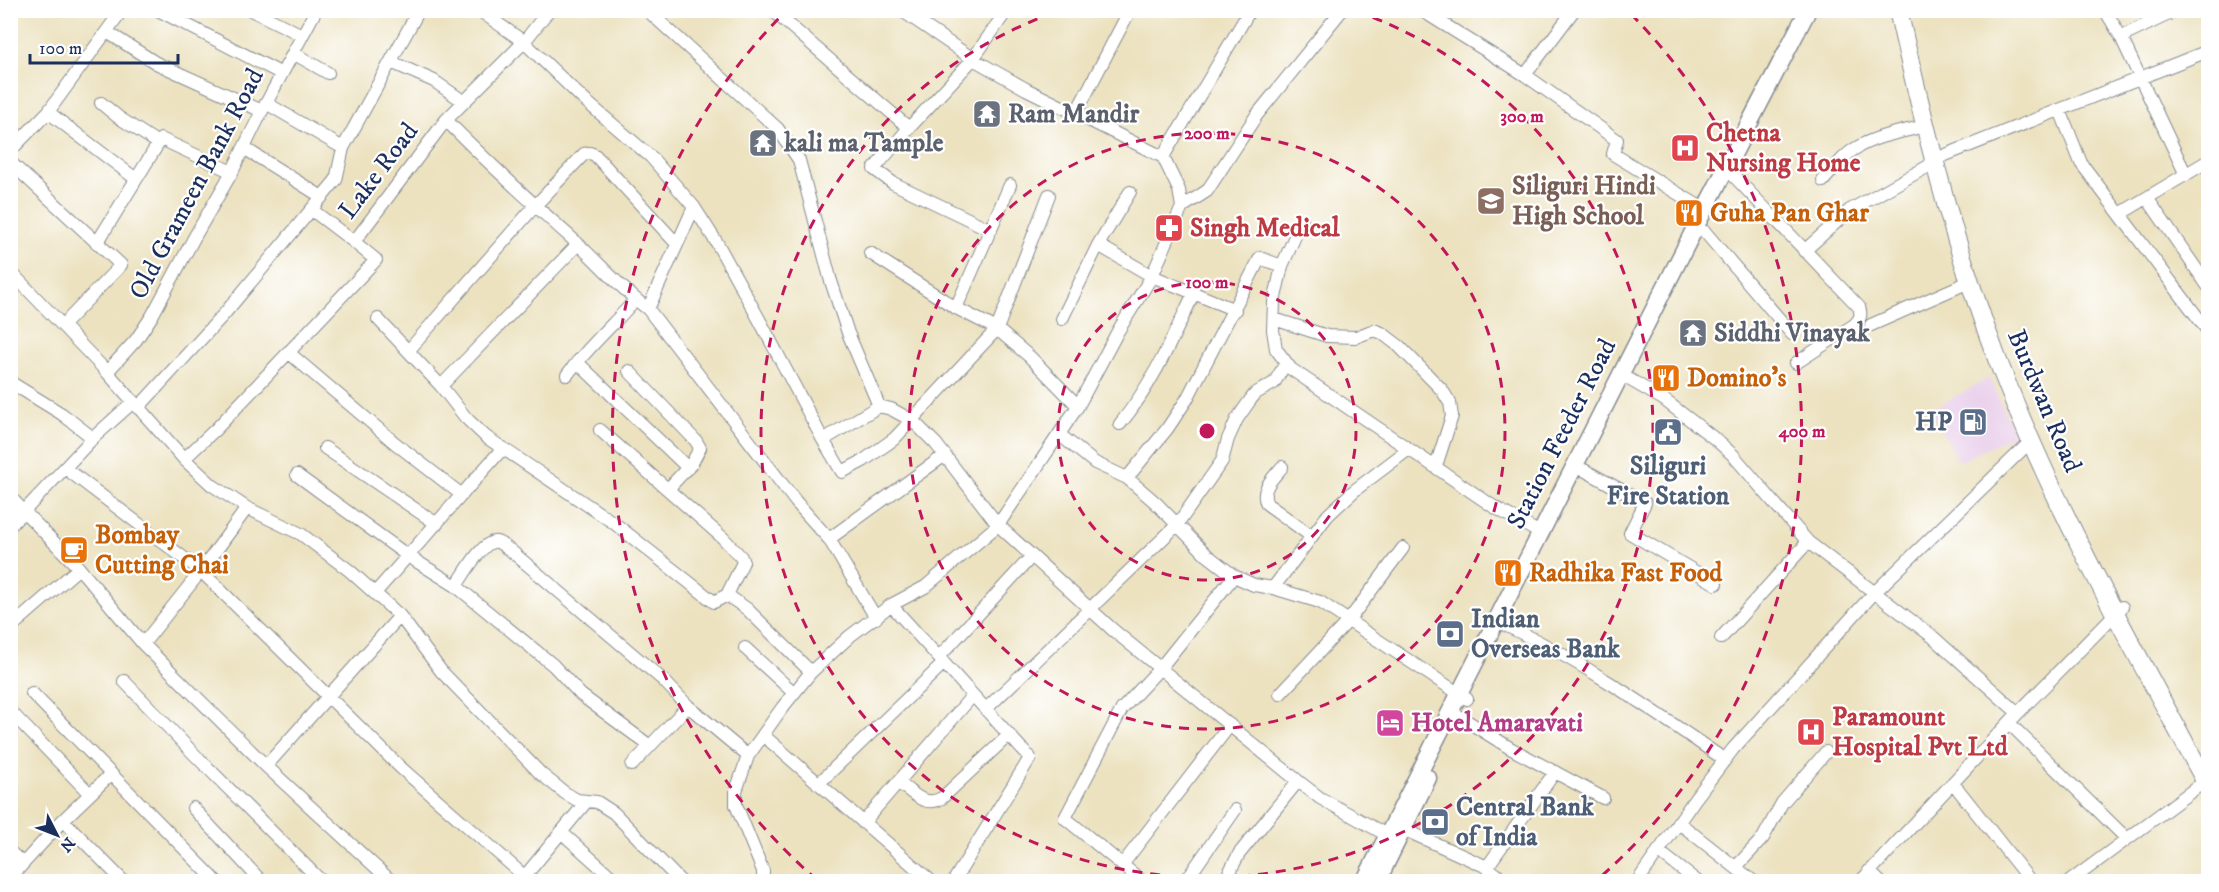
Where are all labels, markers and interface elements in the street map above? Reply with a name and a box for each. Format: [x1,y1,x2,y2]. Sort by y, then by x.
scale bar [30,27,178,65]
text: 100 m [39,38,82,60]
street label: Old Grameen Bank Road [122,63,272,305]
temple icon: Ram Mandir [971,98,1003,130]
place label: Ram Mandir [1008,98,1139,131]
text: 300 m [1500,106,1544,128]
street label: Lake Road [332,116,426,226]
place label: Chetna Nursing Home [1706,117,1861,180]
text: 200 m [1184,123,1230,145]
temple icon: kali ma Tample [747,127,779,159]
place label: kali ma Tample [783,127,944,160]
hospital icon: Chetna Nursing Home [1669,132,1701,164]
place label: Siliguri Hindi High School [1512,170,1656,233]
school or university icon: Siliguri Hindi High School [1475,185,1507,217]
restaurant icon: Guha Pan Ghar [1673,197,1705,229]
place label: Guha Pan Ghar [1710,197,1869,230]
pharmacy icon: Singh Medical [1153,212,1185,244]
place label: Singh Medical [1190,212,1341,245]
text: 100 m [1185,272,1229,294]
temple icon: Siddhi Vinayak [1677,317,1709,349]
place label: Siddhi Vinayak [1714,317,1871,350]
street label: Burdwan Road [1999,325,2089,477]
street label: Station Feeder Road [1500,333,1624,535]
restaurant icon: Domino's [1650,362,1682,394]
place label: Domino's [1687,362,1787,395]
place label: HP [1915,406,1952,439]
fuel station icon: HP [1957,406,1989,438]
public building icon: Siliguri Fire Station [1652,416,1684,448]
centre of rings [1197,421,1217,441]
text: 400 m [1777,421,1826,443]
place label: Siliguri Fire Station [1607,450,1730,513]
place label: Bombay Cutting Chai [95,519,229,582]
cafe icon: Bombay Cutting Chai [58,534,90,566]
restaurant icon: Radhika Fast Food [1492,557,1524,589]
place label: Radhika Fast Food [1529,557,1723,590]
place label: Indian Overseas Bank [1471,603,1621,666]
bank icon: Indian Overseas Bank [1434,618,1466,650]
place label: Paramount Hospital Pvt Ltd [1832,701,2009,764]
hotel icon: Hotel Amaravati [1374,707,1406,739]
place label: Hotel Amaravati [1411,707,1583,740]
hospital icon: Paramount Hospital Pvt Ltd [1795,716,1827,748]
place label: Central Bank of India [1456,791,1595,854]
north arrow [27,805,87,865]
bank icon: Central Bank of India [1419,806,1451,838]
text: N [56,833,79,856]

